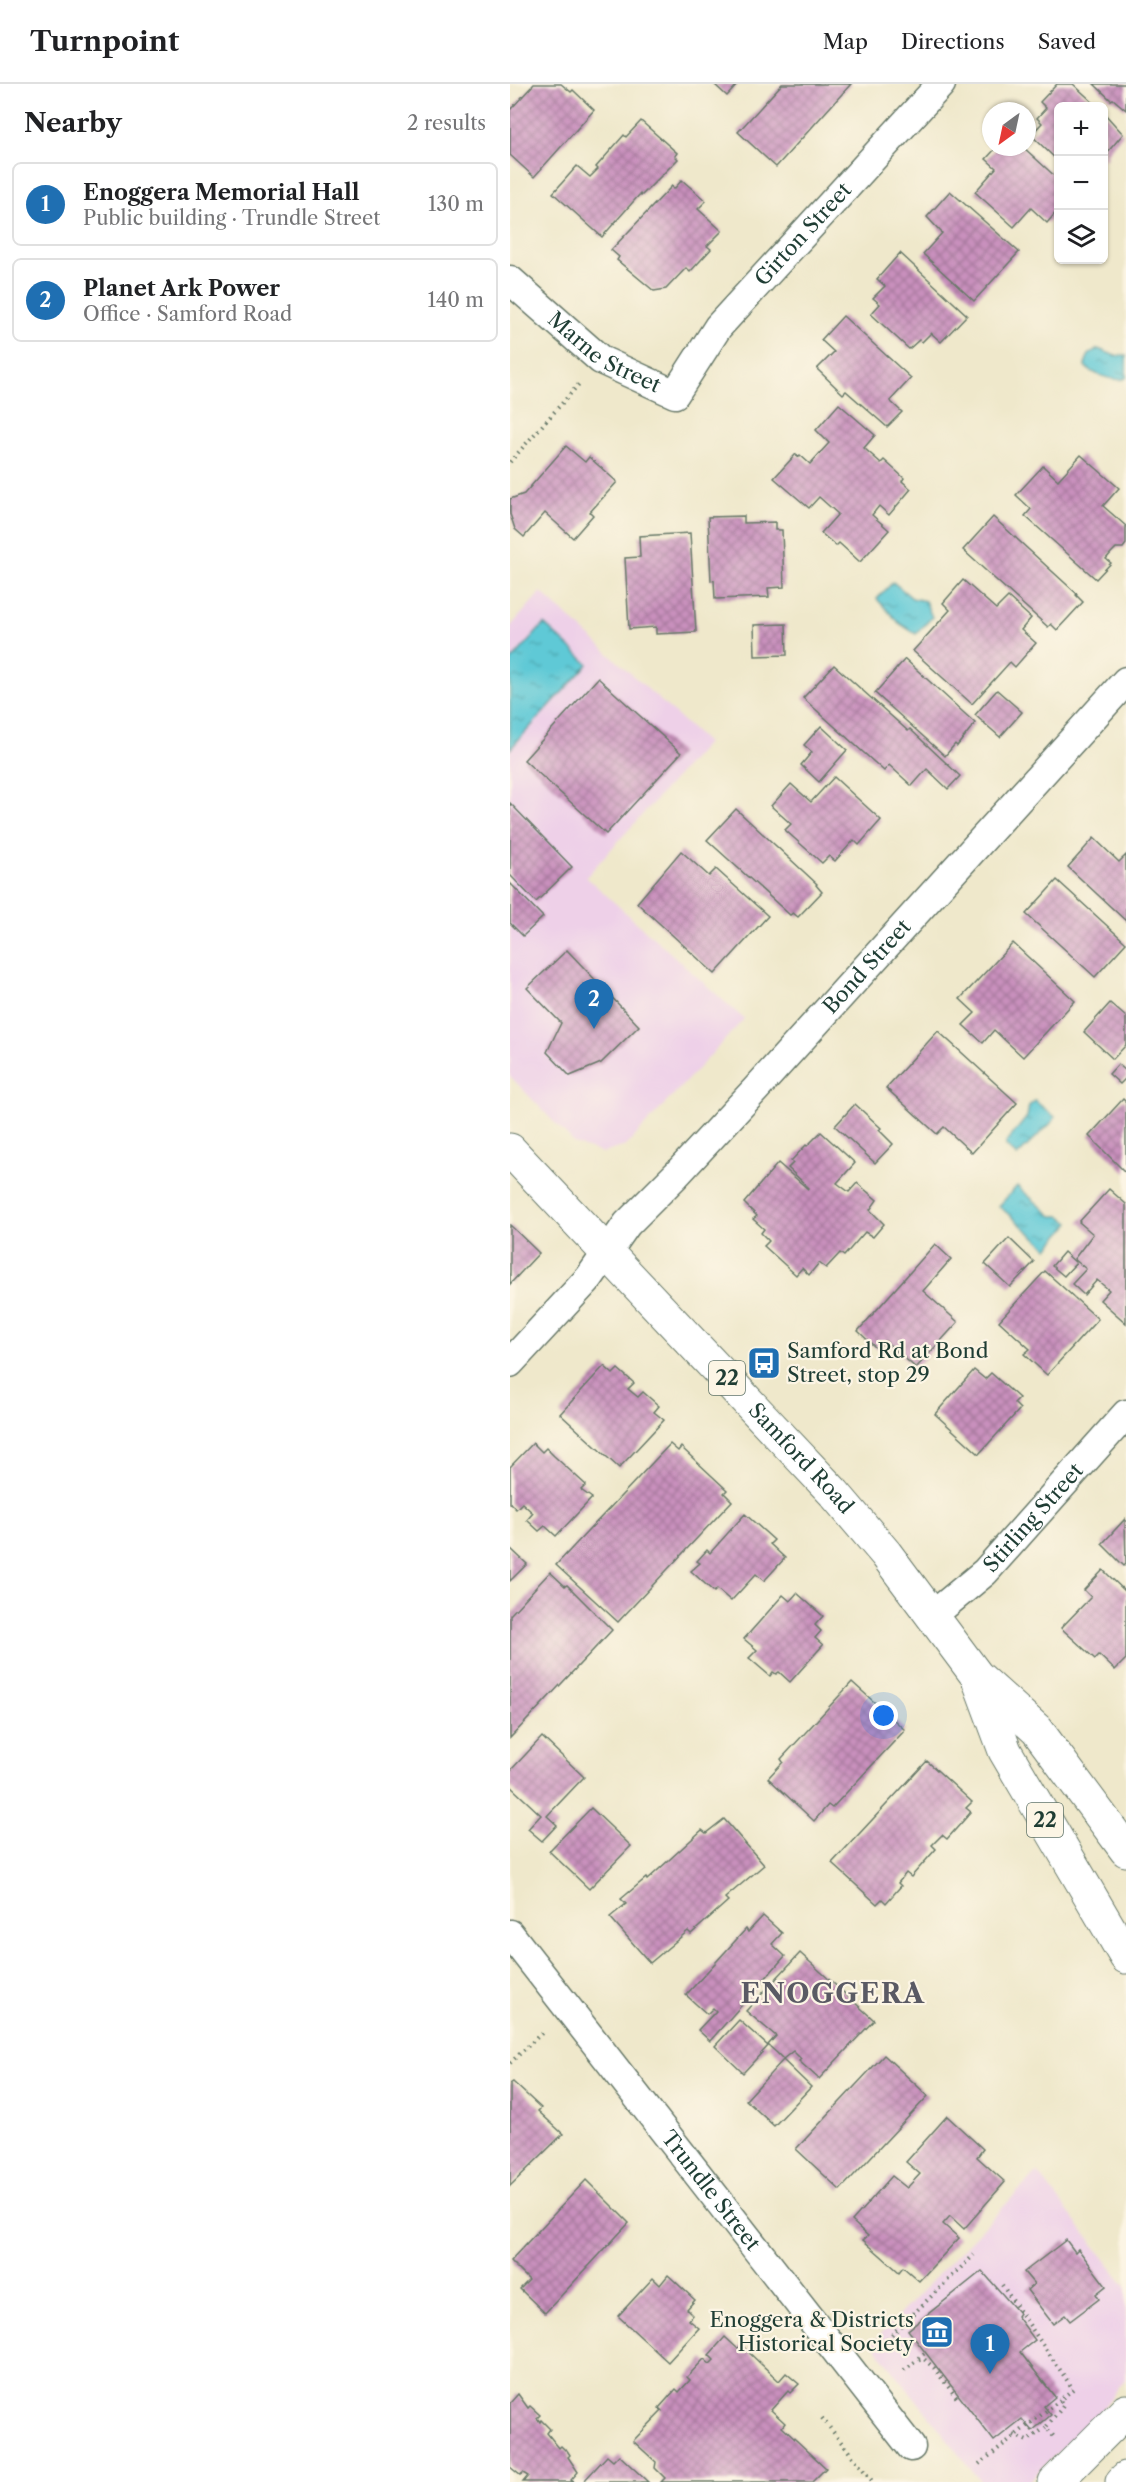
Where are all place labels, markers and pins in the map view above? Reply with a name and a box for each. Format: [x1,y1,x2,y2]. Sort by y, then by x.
pin: 2 [574,980,614,1029]
place label: Samford Rd at Bond Street, stop 29 [787,1338,989,1387]
bus stop icon: Samford Rd at Bond Street, stop 29 [746,1345,782,1381]
place label: Enoggera & Districts Historical Society [709,2307,914,2356]
museum icon: Enoggera & Districts Historical Society [919,2314,955,2350]
pin: 1 [970,2324,1010,2374]

